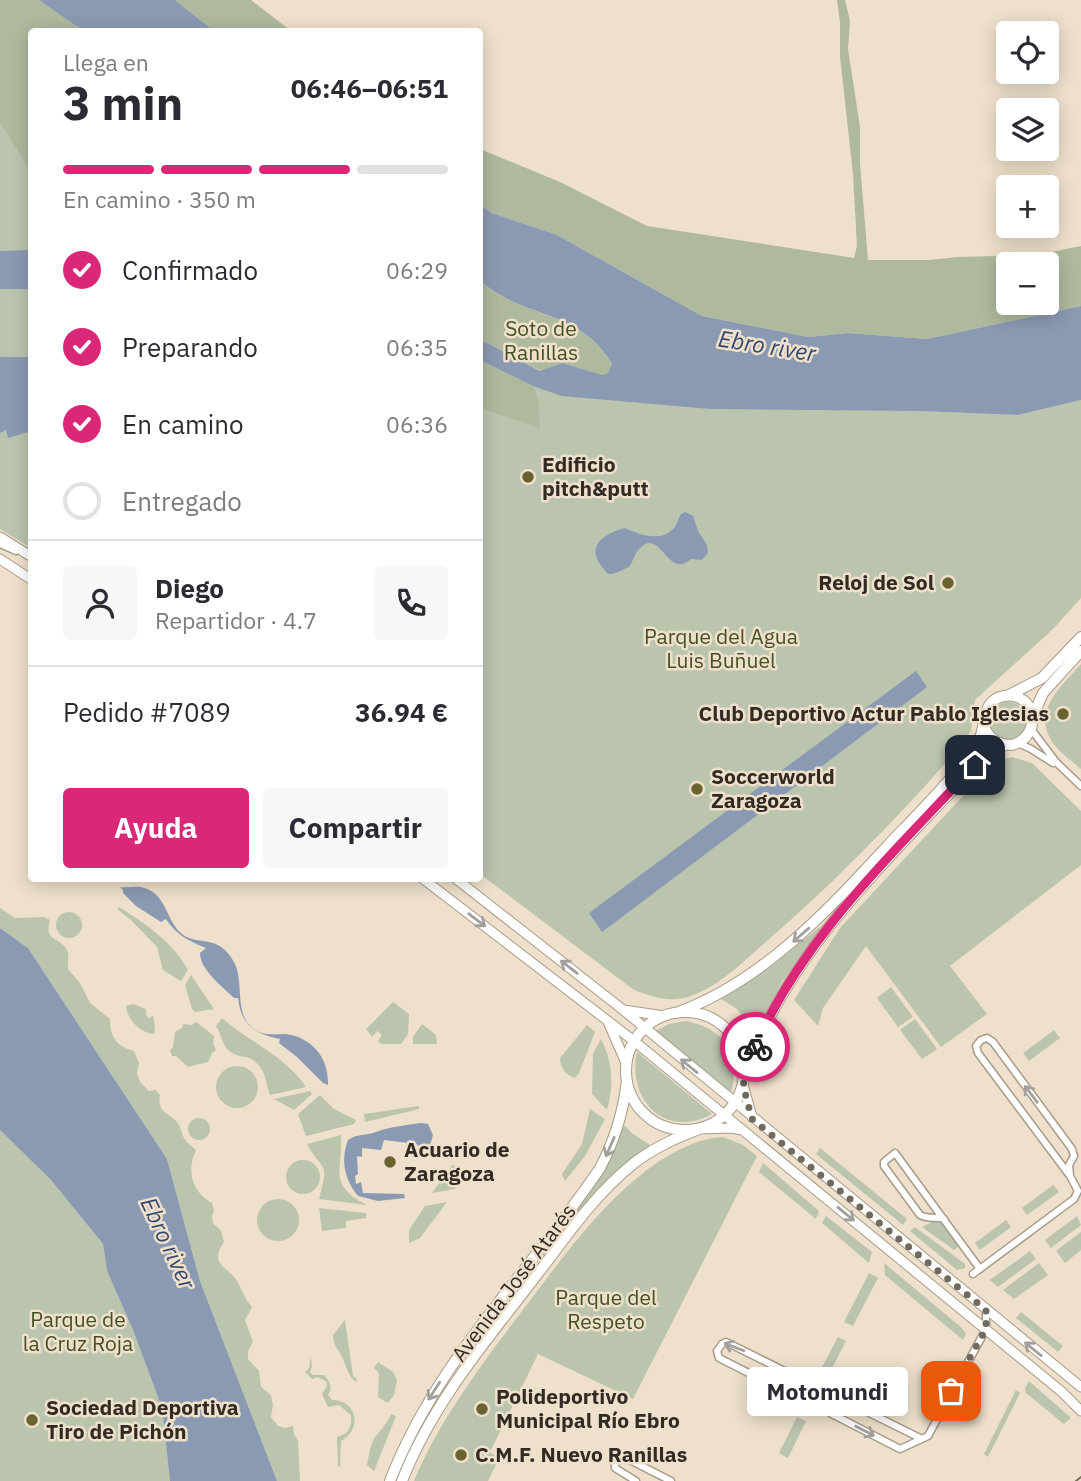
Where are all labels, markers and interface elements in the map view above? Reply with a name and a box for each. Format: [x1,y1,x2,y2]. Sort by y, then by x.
map controls [996,21,1059,315]
button: locate [996,21,1059,84]
text: Llega en [63,47,149,77]
text: 06:46–06:51 [291,71,448,105]
text: 3 min [63,73,183,133]
button: layers [996,98,1059,161]
button: + [996,175,1059,238]
text: En camino · 350 m [63,184,256,214]
icon: check [63,251,101,289]
button: − [996,252,1059,315]
text: Confirmado [122,253,258,287]
text: 06:29 [386,255,448,285]
park label: Soto de Ranillas [504,314,578,366]
water label: Ebro river [716,323,819,368]
icon: check [63,328,101,366]
text: Preparando [122,330,258,364]
text: 06:35 [386,332,448,362]
icon: check [63,405,101,443]
text: En camino [122,407,244,441]
text: 06:36 [386,409,448,439]
place label: Edificio pitch&putt [542,450,649,502]
marker: Edificio pitch&putt [520,469,536,485]
text: Entregado [122,484,242,518]
button: person [63,566,137,640]
button: phone [374,566,448,640]
place label: Reloj de Sol [818,568,934,596]
text: Diego [155,571,224,605]
marker: Reloj de Sol [940,575,956,591]
text: Repartidor · 4.7 [155,605,317,635]
park label: Parque del Agua Luis Buñuel [644,622,798,674]
text: Pedido #7089 [63,695,231,729]
text: 36.94 € [355,695,448,729]
place label: Club Deportivo Actur Pablo Iglesias [699,699,1049,727]
marker: Club Deportivo Actur Pablo Iglesias [1055,706,1071,722]
pin [945,735,1005,795]
icon: home [956,746,994,784]
place label: Soccerworld Zaragoza [711,762,835,814]
marker: Soccerworld Zaragoza [689,781,705,797]
button: Ayuda [63,788,249,868]
button: Compartir [263,788,448,868]
one-way arrow [467,912,485,927]
one-way arrow [792,927,810,943]
one-way arrow [560,959,579,974]
courier [720,1012,790,1082]
icon: bike [736,1028,774,1066]
one-way arrow [681,1058,699,1074]
one-way arrow [1024,1085,1039,1104]
place label: Acuario de Zaragoza [404,1135,510,1187]
one-way arrow [603,1136,616,1157]
marker: Acuario de Zaragoza [382,1154,398,1170]
water label: Ebro river [135,1192,203,1294]
street label: Avenida José Atarés [445,1198,582,1367]
one-way arrow [836,1206,854,1221]
park label: Parque del Respeto [555,1283,657,1335]
park label: Parque de la Cruz Roja [23,1305,133,1357]
one-way arrow [724,1340,745,1353]
one-way arrow [1024,1341,1042,1357]
pin [921,1361,981,1421]
callout: Motomundi [748,1366,909,1416]
icon: bag [932,1372,970,1410]
text: Motomundi [767,1376,888,1406]
one-way arrow [427,1381,442,1400]
place label: Polideportivo Municipal Río Ebro [496,1382,680,1434]
place label: Sociedad Deportiva Tiro de Pichón [46,1393,239,1445]
marker: Polideportivo Municipal Río Ebro [474,1401,490,1417]
marker: Sociedad Deportiva Tiro de Pichón [24,1412,40,1428]
one-way arrow [854,1425,875,1438]
place label: C.M.F. Nuevo Ranillas [475,1440,687,1468]
marker: C.M.F. Nuevo Ranillas [453,1447,469,1463]

